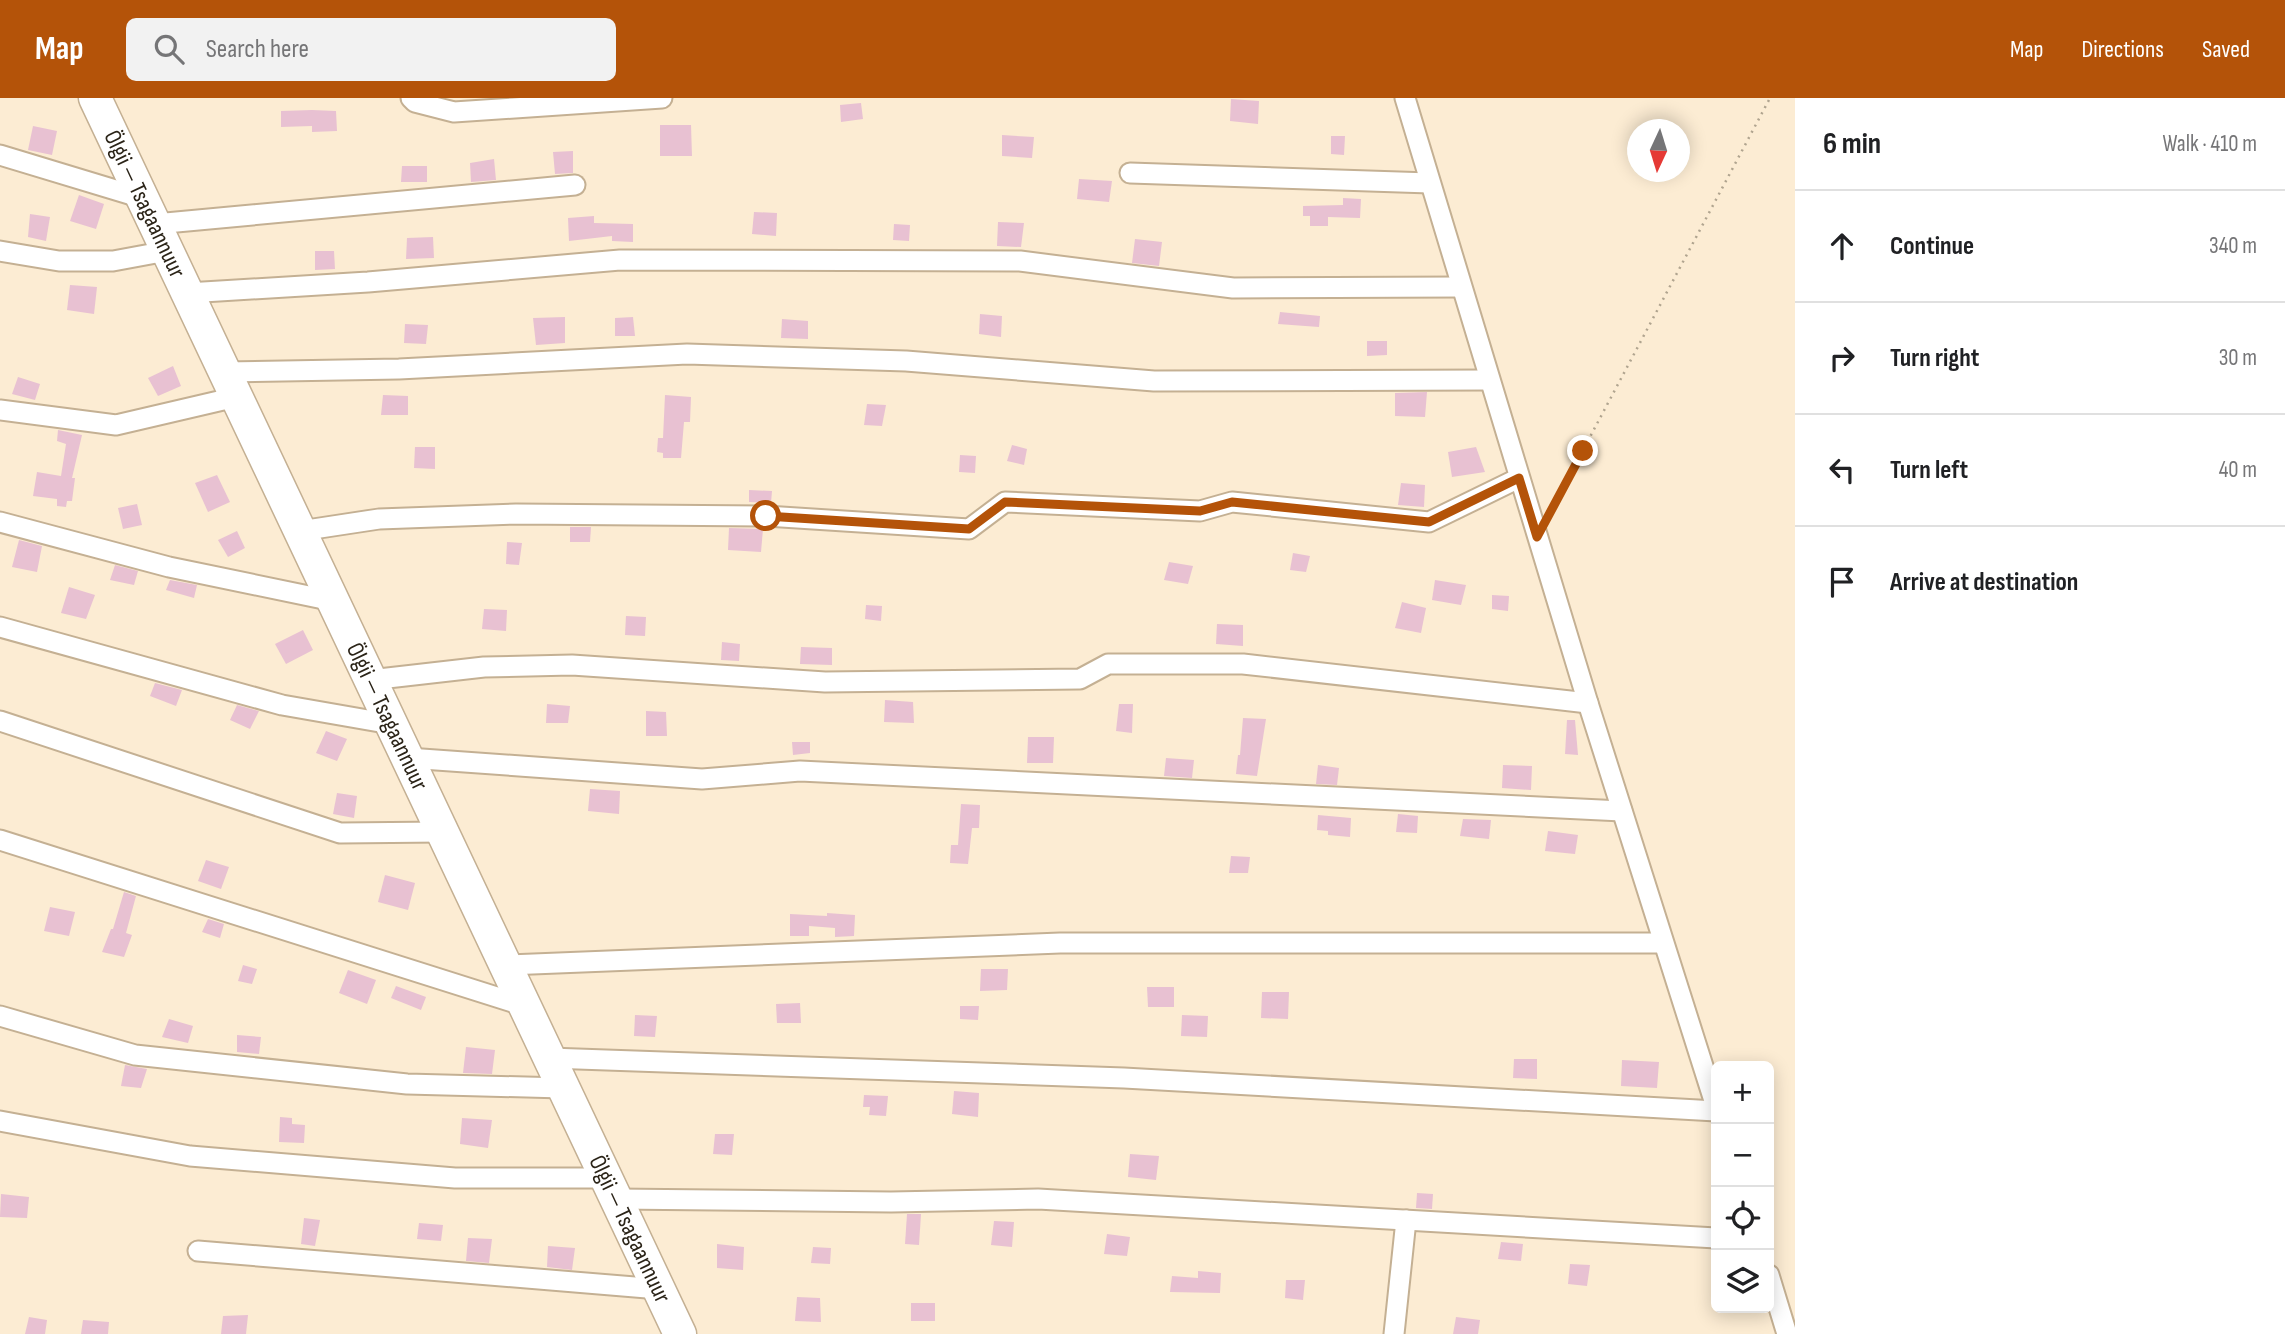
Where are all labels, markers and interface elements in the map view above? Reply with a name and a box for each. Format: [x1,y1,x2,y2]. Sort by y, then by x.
search box [126,18,616,81]
text: Map [35,29,84,69]
icon: search [150,30,188,68]
text: Search here [206,34,309,65]
text: Map [2010,35,2043,64]
text: Directions [2081,35,2164,64]
text: Saved [2202,35,2250,64]
north arrow [1627,119,1690,182]
street label: Ölgii — Tsagaannuur [98,125,192,282]
text: 6 min [1823,126,1881,162]
text: Walk · 410 m [2162,130,2257,158]
icon: ahead [1823,227,1861,265]
text: Continue [1890,231,1974,262]
text: 340 m [2209,232,2257,260]
icon: right [1823,339,1861,377]
text: Turn right [1890,343,1979,374]
text: 30 m [2219,344,2257,372]
route end [1567,435,1598,466]
icon: left [1823,451,1861,489]
text: Turn left [1890,455,1968,486]
text: 40 m [2219,456,2257,484]
route start [750,500,781,531]
icon: arrive [1823,563,1861,601]
text: Arrive at destination [1890,567,2078,598]
street label: Ölgii — Tsagaannuur [340,638,435,795]
map controls [1711,1061,1774,1313]
button: + [1711,1061,1774,1124]
button: − [1711,1124,1774,1187]
street label: Ölgii — Tsagaannuur [583,1150,678,1307]
button: locate [1711,1187,1774,1250]
button: layers [1711,1250,1774,1313]

